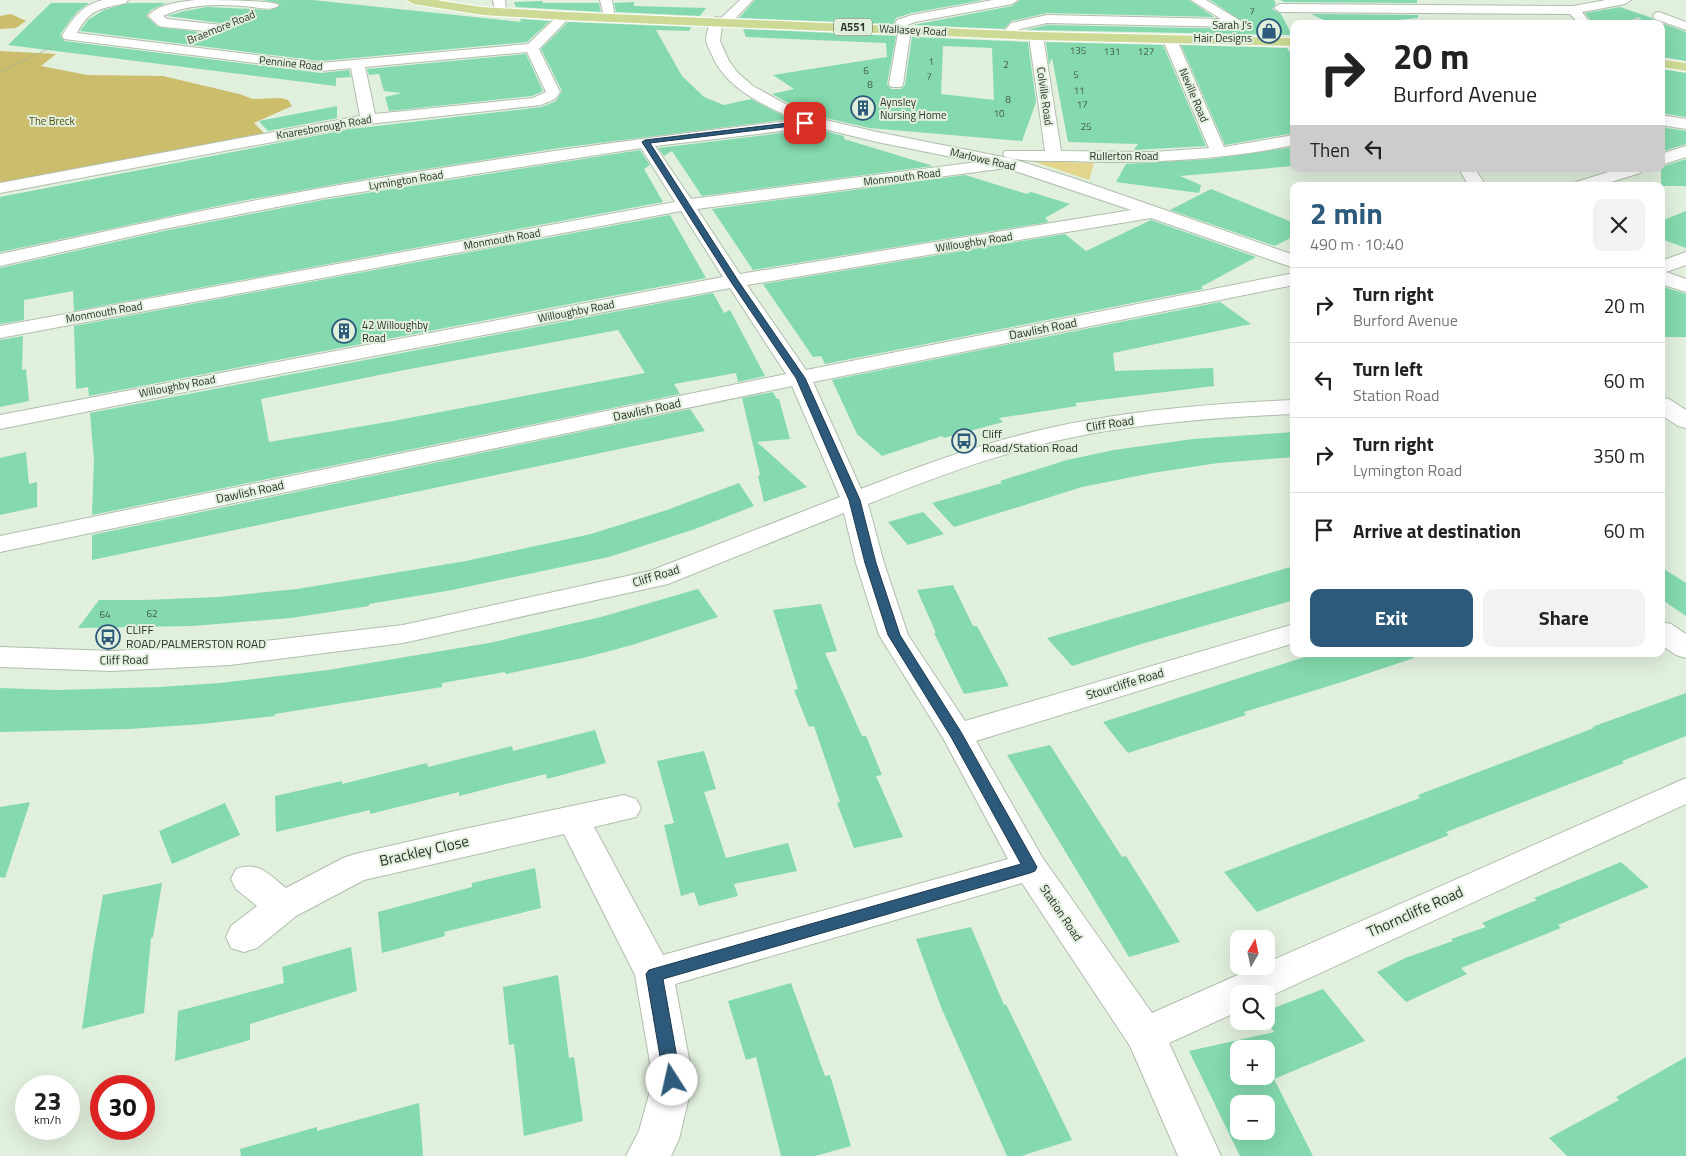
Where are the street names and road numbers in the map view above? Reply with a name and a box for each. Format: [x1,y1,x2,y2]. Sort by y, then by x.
street label: Braemore Road [185,6,258,48]
road number: A551 [834,18,872,36]
street label: Wallasey Road [879,20,947,40]
street label: Pennine Road [258,52,324,74]
street label: Neville Road [1175,65,1213,125]
street label: Colville Road [1033,66,1057,126]
street label: Knaresborough Road [275,111,373,143]
street label: Marlowe Road [949,144,1018,174]
street label: Rullerton Road [1090,148,1159,164]
street label: Monmouth Road [862,164,942,190]
street label: Lymington Road [368,166,444,194]
street label: Monmouth Road [462,224,542,254]
street label: Willoughby Road [934,228,1014,256]
street label: Willoughby Road [536,296,616,326]
street label: Monmouth Road [64,297,144,327]
street label: Dawlish Road [1007,313,1079,344]
street label: Willoughby Road [137,371,217,401]
street label: Dawlish Road [611,393,683,426]
street label: Cliff Road [1084,410,1135,437]
street label: Dawlish Road [214,475,286,508]
street label: Cliff Road [630,559,682,592]
street label: Cliff Road [100,650,148,669]
street label: Stourcliffe Road [1084,663,1166,704]
street label: Brackley Close [377,829,471,872]
street label: Thorncliffe Road [1363,880,1467,943]
street label: Station Road [1035,881,1087,945]

